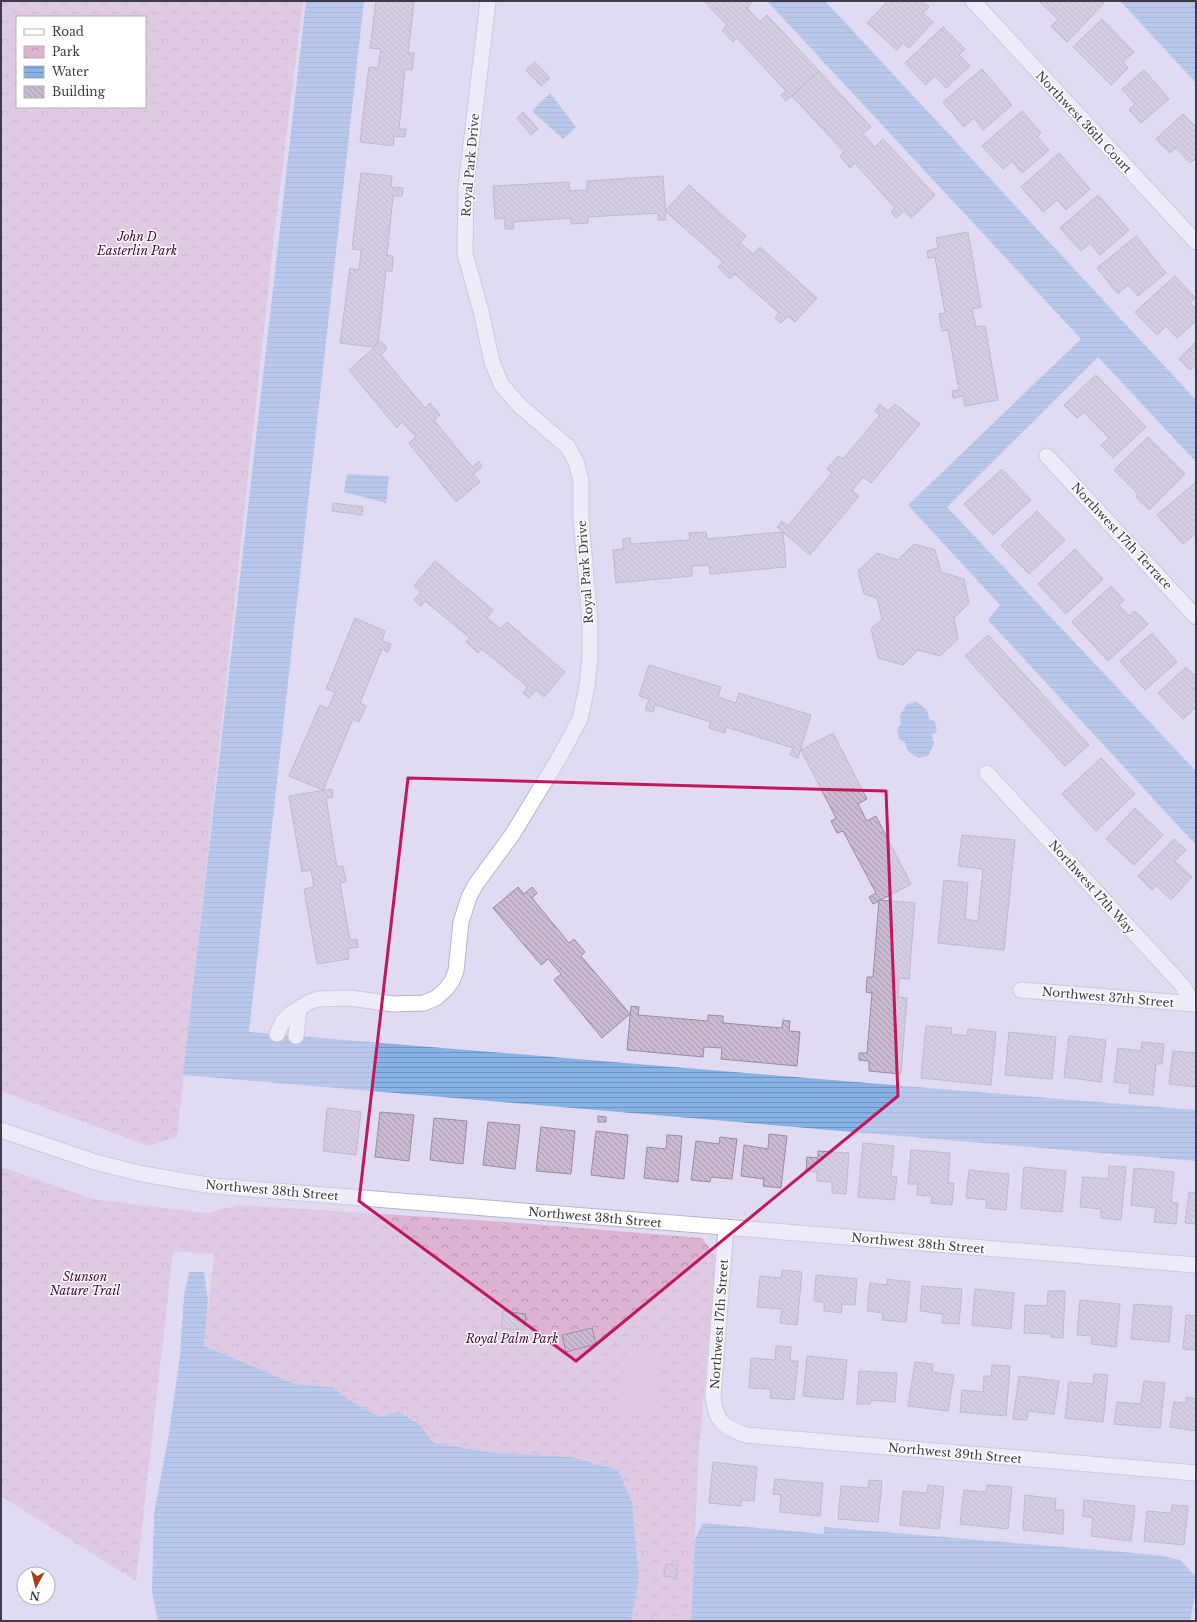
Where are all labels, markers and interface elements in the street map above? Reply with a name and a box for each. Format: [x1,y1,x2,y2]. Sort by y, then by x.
legend [16,16,146,108]
text: Road [52,24,84,39]
text: Park [52,44,80,59]
text: Water [51,64,89,79]
street label: Northwest 36th Court [1033,68,1135,176]
text: Building [52,84,106,99]
street label: Royal Park Drive [458,112,482,217]
park label: John D Easterlin Park [96,229,177,258]
street label: Northwest 17th Terrace [1069,479,1176,593]
street label: Royal Park Drive [574,520,596,624]
street label: Northwest 17th Way [1046,837,1138,937]
street label: Northwest 37th Street [1041,984,1175,1010]
street label: Northwest 38th Street [205,1177,340,1203]
street label: Northwest 38th Street [528,1204,663,1230]
street label: Northwest 38th Street [851,1230,986,1256]
street label: Northwest 17th Street [707,1258,731,1390]
park label: Stunson Nature Trail [49,1269,120,1298]
park label: Royal Palm Park [465,1331,558,1346]
street label: Northwest 39th Street [887,1440,1023,1466]
north arrow [16,1566,56,1606]
text: N [28,1588,41,1604]

